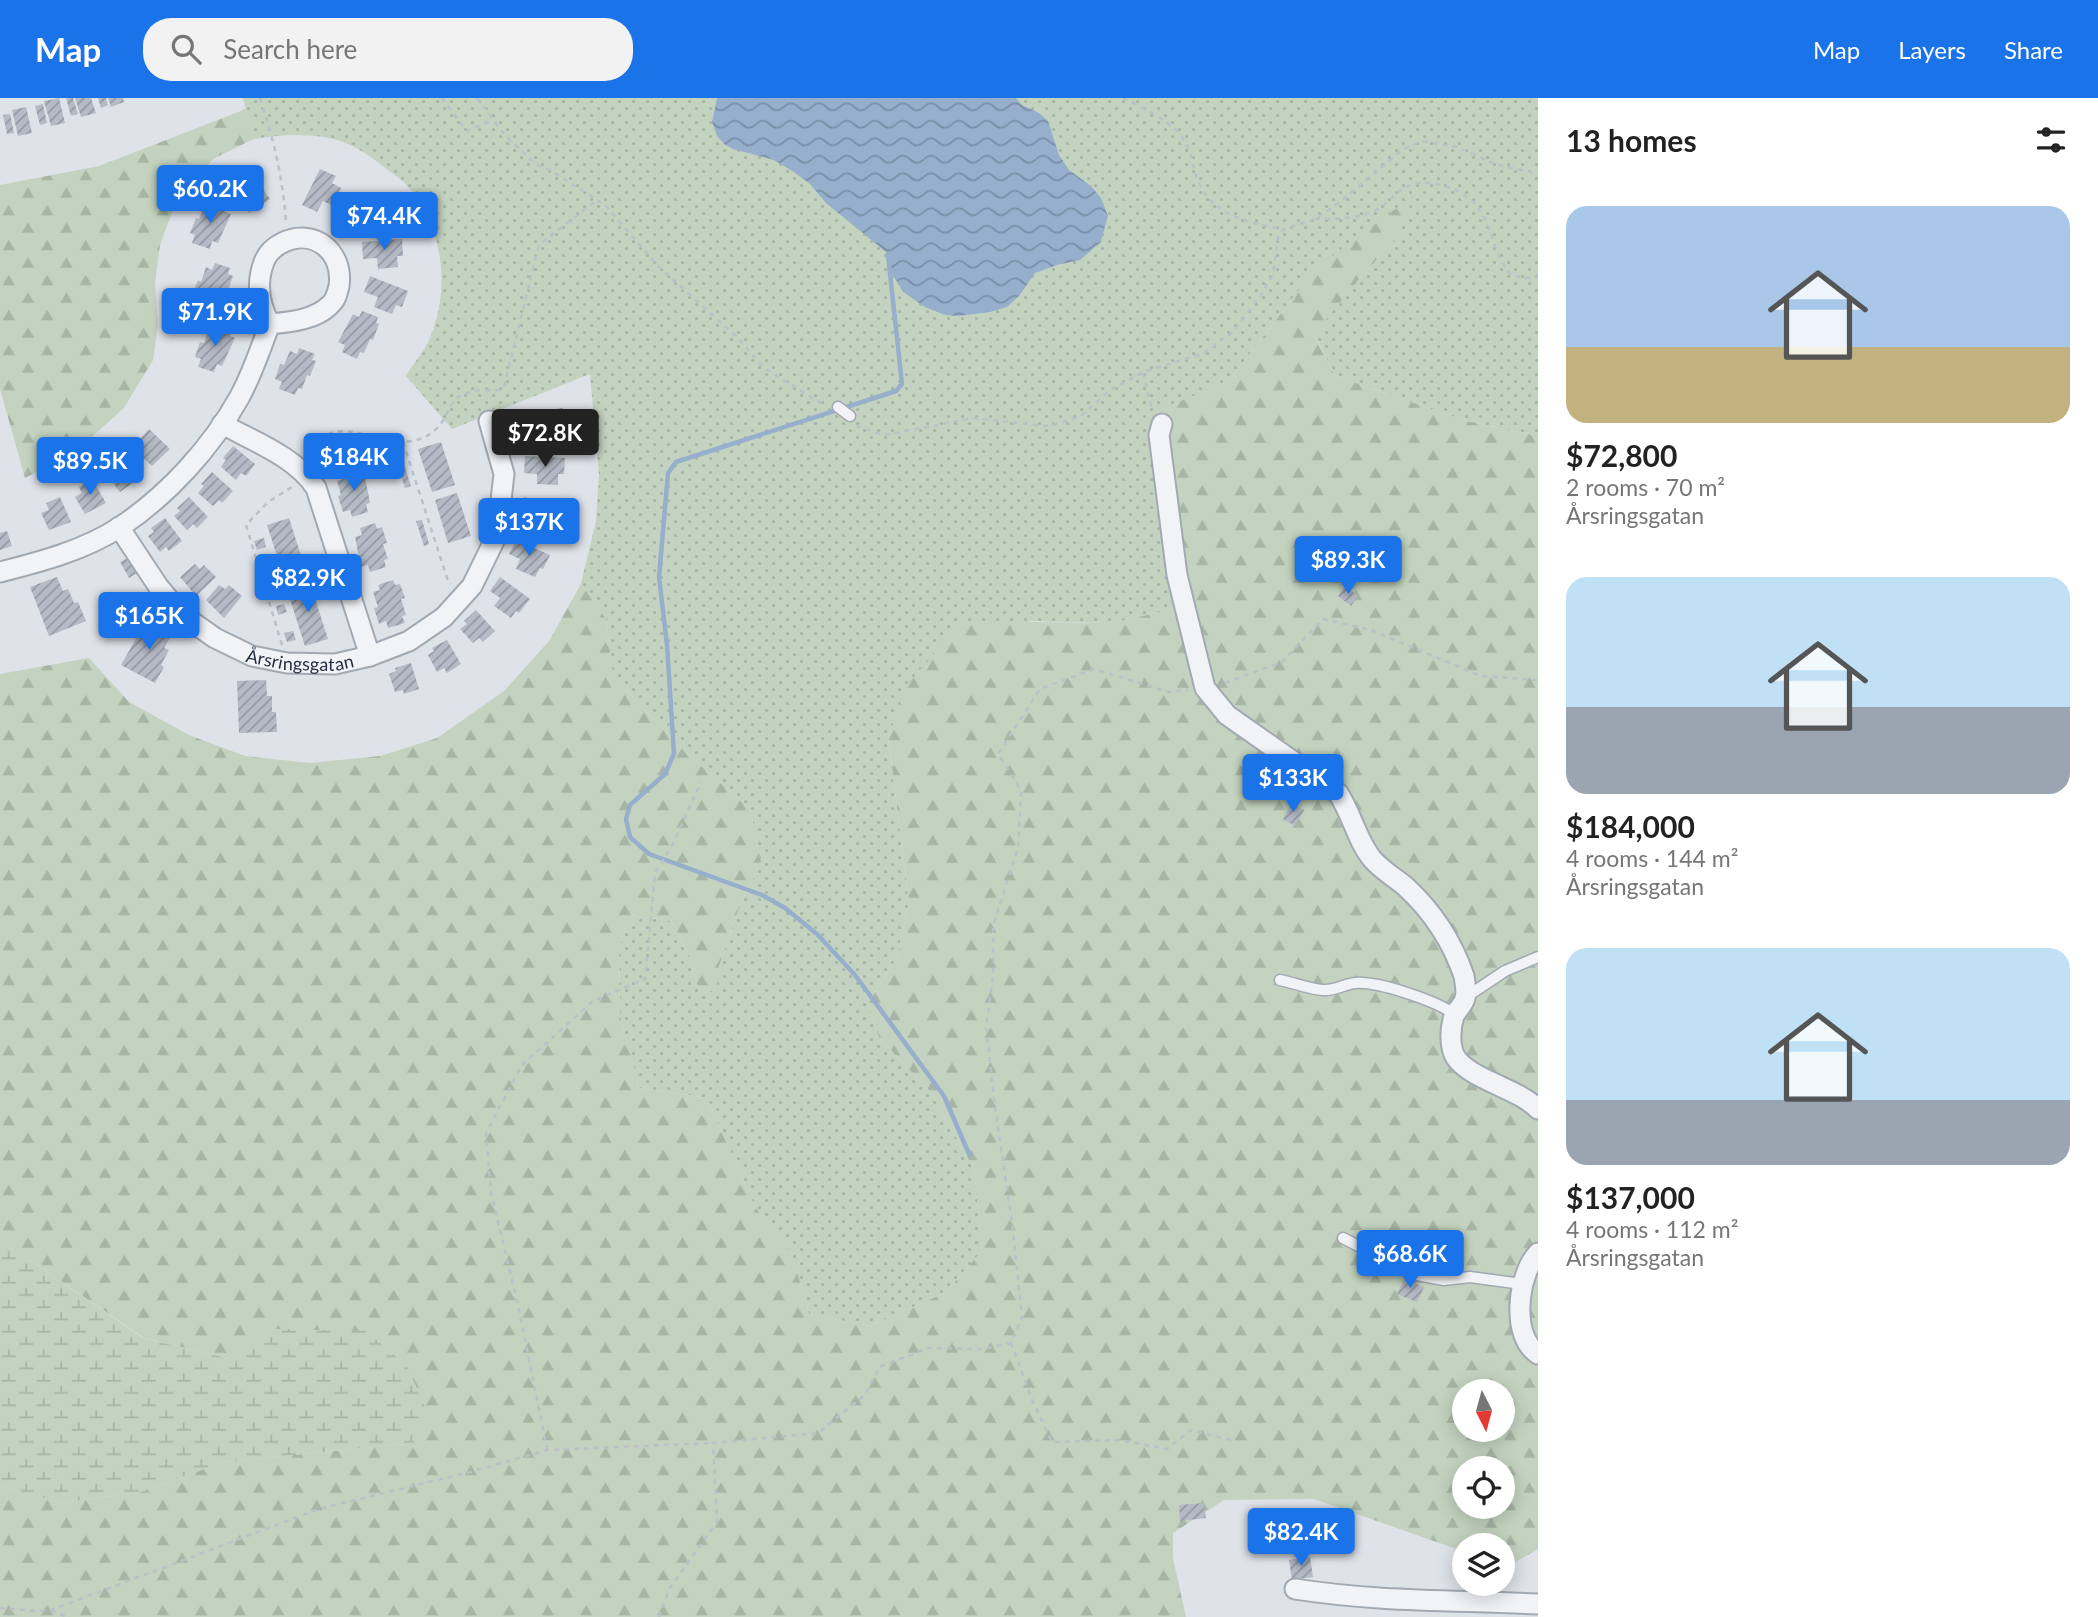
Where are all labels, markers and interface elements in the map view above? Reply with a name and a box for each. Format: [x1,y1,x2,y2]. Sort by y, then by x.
search box [143,18,633,81]
text: Map [35,29,101,69]
icon: search [167,30,205,68]
text: Search here [223,33,357,65]
text: Map [1813,35,1860,64]
text: Layers [1898,35,1966,64]
text: Share [2004,35,2063,64]
icon: filters [2032,121,2070,159]
text: 13 homes [1566,122,1697,158]
pin: $60.2K [153,166,267,225]
text: $60.2K [173,174,247,202]
pin: $74.4K [327,192,441,252]
text: $74.4K [347,201,421,229]
icon: home [1755,252,1881,378]
pin: $71.9K [158,288,272,348]
text: $71.9K [178,297,252,325]
pin: $72.8K [488,410,602,469]
text: $72.8K [508,418,582,446]
pin: $184K [305,434,403,493]
text: $72,800 [1566,437,1677,473]
pin: $89.5K [33,438,147,497]
text: $184K [319,442,389,470]
text: $89.5K [53,446,127,474]
text: 2 rooms · 70 m² [1566,473,1725,501]
pin: $137K [480,498,578,558]
text: Årsringsgatan [1566,501,1704,529]
text: $137K [494,507,564,535]
pin: $89.3K [1291,536,1405,596]
text: $89.3K [1311,545,1385,573]
pin: $82.9K [251,554,365,614]
text: $82.9K [271,563,345,591]
pin: $165K [100,592,198,652]
text: $165K [114,601,184,629]
icon: home [1755,623,1881,749]
street label: Årsringsgatan [244,644,356,675]
pin: $133K [1244,754,1342,814]
text: $133K [1258,763,1328,791]
text: $184,000 [1566,808,1695,844]
text: 4 rooms · 144 m² [1566,844,1738,872]
text: Årsringsgatan [1566,872,1704,900]
icon: home [1755,994,1881,1120]
text: $137,000 [1566,1179,1695,1215]
text: 4 rooms · 112 m² [1566,1215,1738,1243]
pin: $68.6K [1353,1230,1467,1290]
text: $68.6K [1373,1239,1447,1267]
text: Årsringsgatan [1566,1243,1704,1271]
north arrow [1452,1379,1516,1442]
map controls [1452,1379,1515,1596]
button: locate [1452,1456,1515,1519]
pin: $82.4K [1244,1508,1358,1568]
text: $82.4K [1264,1517,1338,1545]
button: layers [1452,1533,1515,1596]

